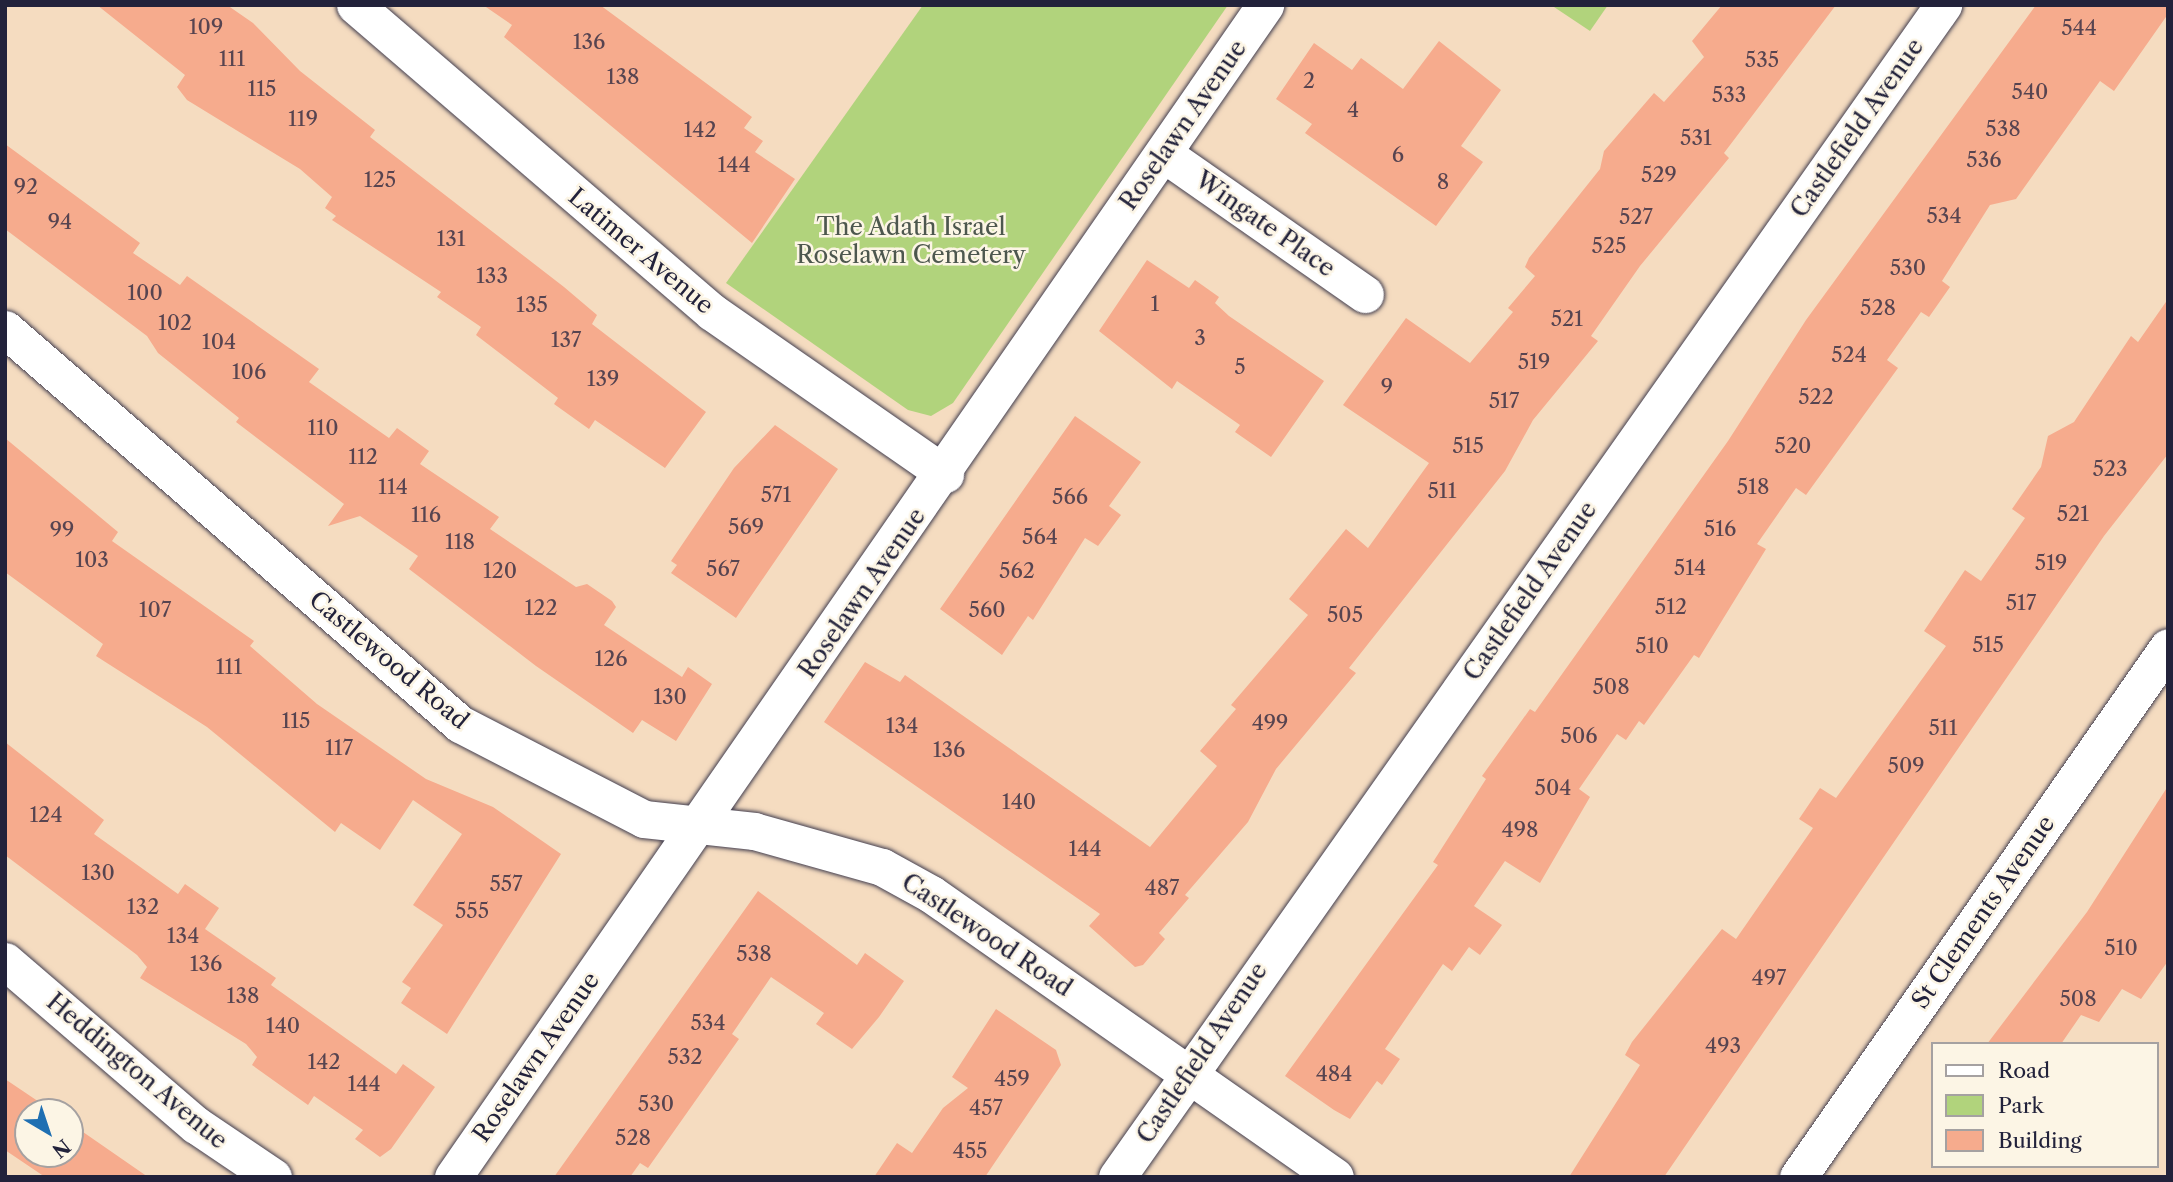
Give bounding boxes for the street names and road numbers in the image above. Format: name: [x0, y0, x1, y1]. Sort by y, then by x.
street label: Castlefield Avenue: [1784, 33, 1930, 223]
street label: Roselawn Avenue: [1113, 34, 1253, 216]
street label: Wingate Place: [1190, 165, 1340, 283]
street label: Latimer Avenue: [562, 182, 720, 320]
street label: Castlefield Avenue: [1457, 496, 1603, 686]
street label: Roselawn Avenue: [792, 502, 932, 684]
street label: Castlewood Road: [303, 585, 475, 735]
street label: St Clements Avenue: [1905, 810, 2061, 1014]
street label: Castlewood Road: [896, 867, 1078, 1003]
street label: Castlefield Avenue: [1131, 957, 1273, 1149]
street label: Roselawn Avenue: [466, 966, 606, 1148]
street label: Heddington Avenue: [41, 987, 233, 1155]

